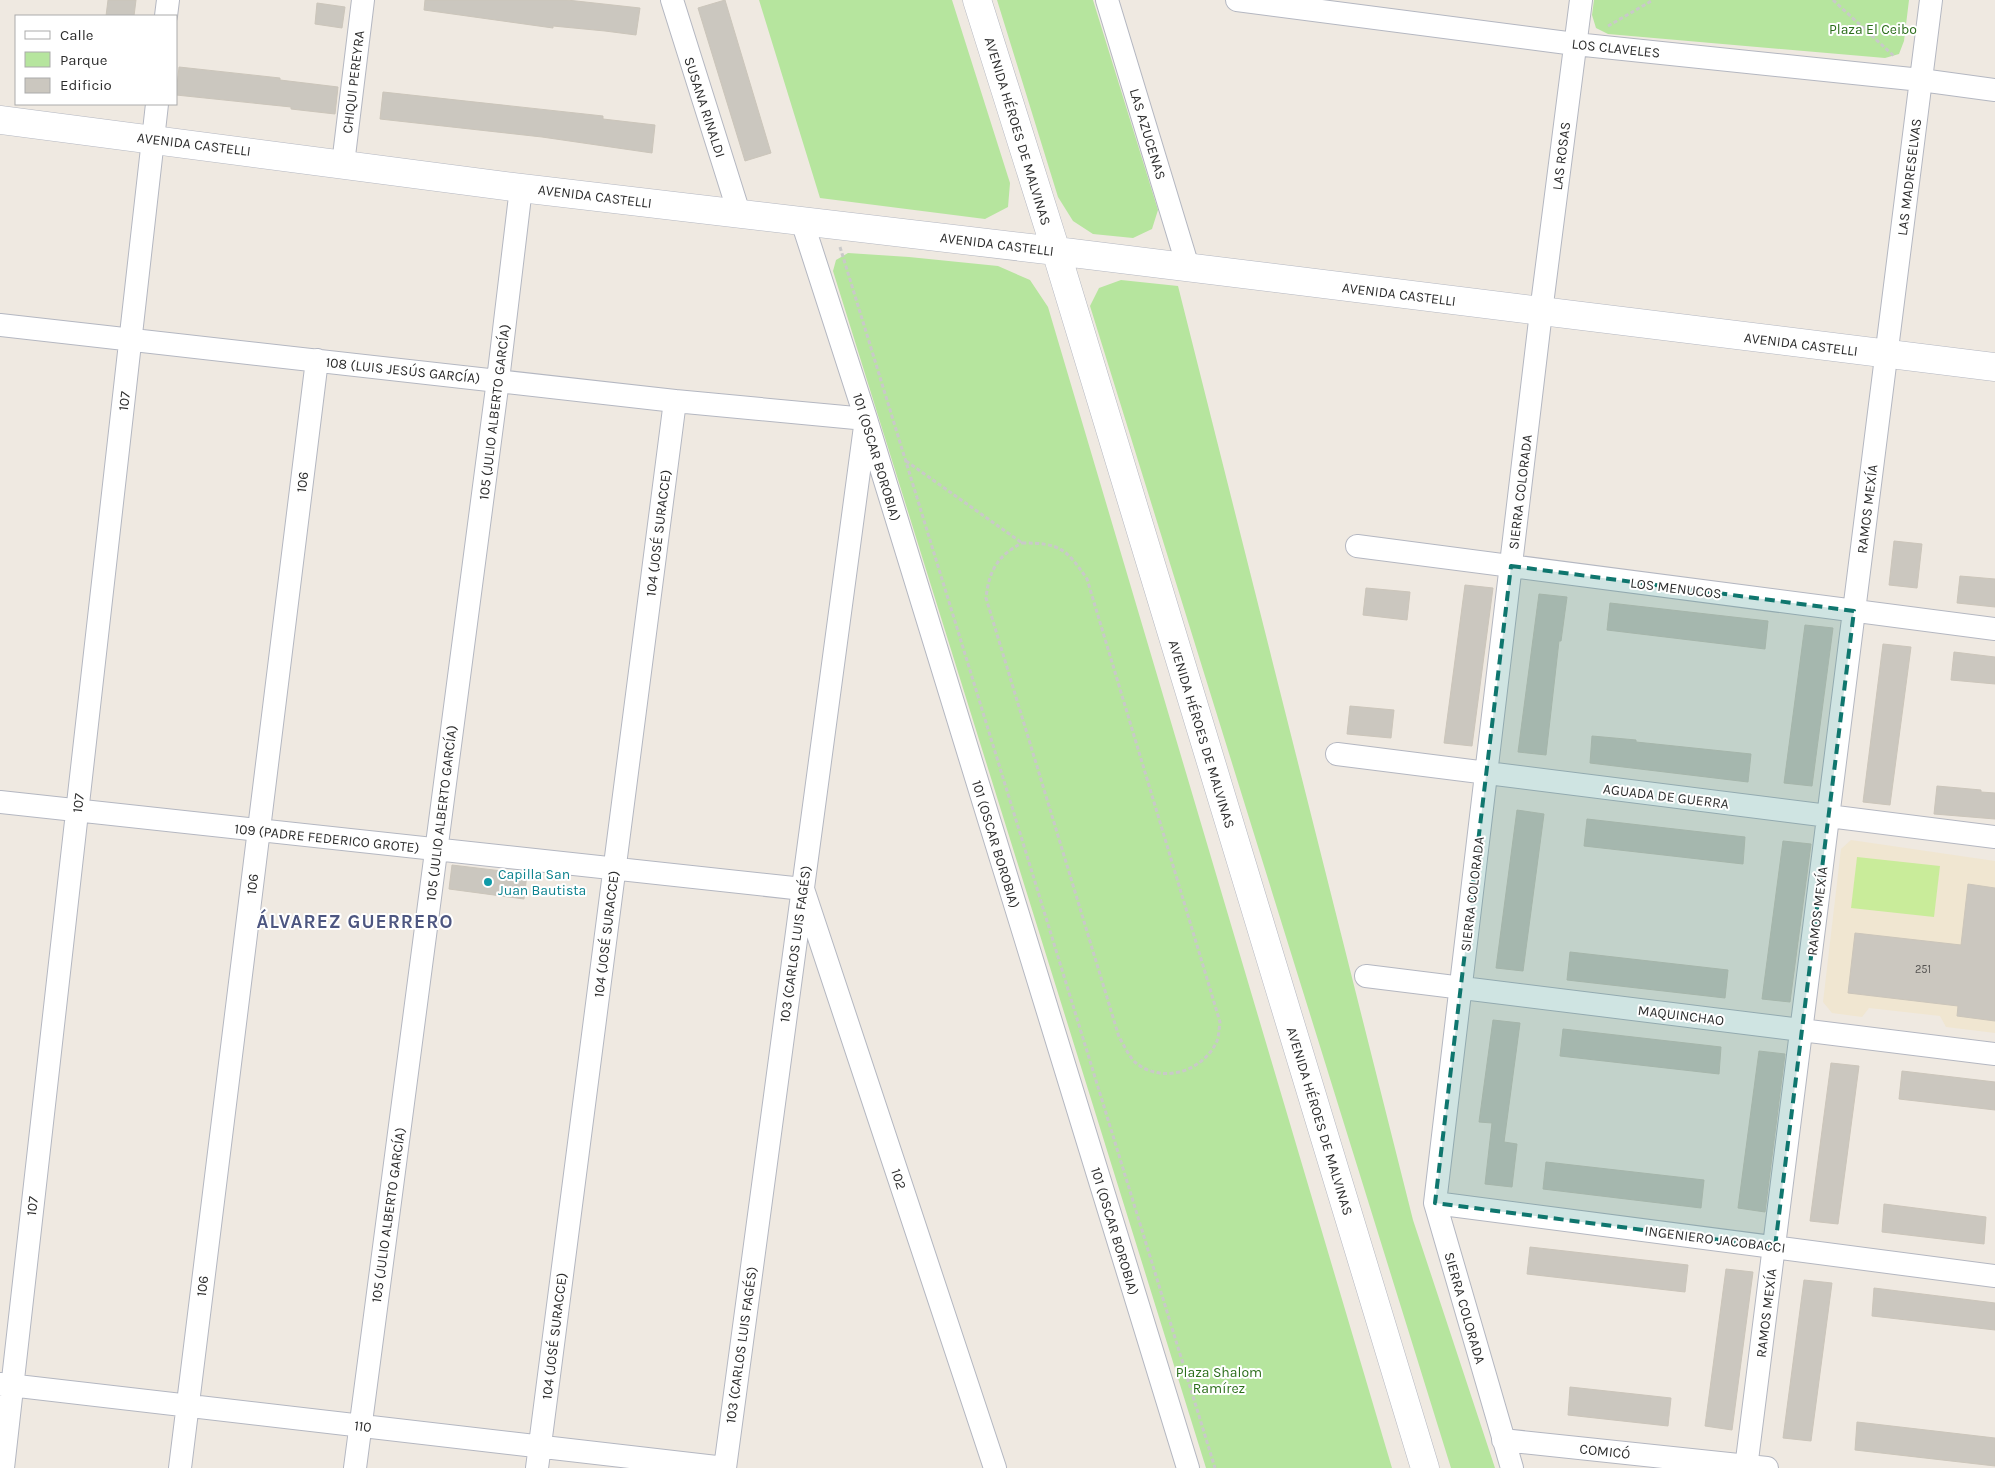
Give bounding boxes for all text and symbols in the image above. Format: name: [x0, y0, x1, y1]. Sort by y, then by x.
legend: [15, 15, 178, 105]
park label: Plaza El Ceibo: [1829, 21, 1917, 38]
text: Calle: [60, 26, 94, 44]
street label: CHIQUI PEREYRA: [339, 30, 368, 135]
street label: AVENIDA HÉROES DE MALVINAS: [981, 35, 1055, 227]
street label: LOS CLAVELES: [1571, 35, 1661, 62]
text: Parque: [60, 51, 108, 69]
street label: SUSANA RINALDI: [680, 55, 729, 160]
text: Edificio: [60, 76, 112, 94]
street label: LAS AZUCENAS: [1126, 87, 1169, 182]
street label: LAS MADRESELVAS: [1894, 117, 1925, 237]
street label: LAS ROSAS: [1549, 121, 1574, 191]
street label: AVENIDA CASTELLI: [136, 129, 252, 160]
street label: AVENIDA CASTELLI: [537, 181, 653, 212]
street label: AVENIDA CASTELLI: [939, 229, 1055, 260]
street label: AVENIDA CASTELLI: [1341, 279, 1457, 310]
street label: 105 (JULIO ALBERTO GARCÍA): [474, 323, 514, 501]
street label: AVENIDA CASTELLI: [1743, 329, 1859, 360]
street label: 108 (LUIS JESÚS GARCÍA): [325, 353, 481, 387]
street label: 107: [115, 390, 134, 412]
street label: 101 (OSCAR BOROBIA): [849, 391, 904, 523]
street label: SIERRA COLORADA: [1505, 434, 1536, 551]
street label: RAMOS MEXÍA: [1853, 463, 1881, 555]
street label: 104 (JOSÉ SURACCE): [641, 469, 675, 597]
street label: 106: [293, 471, 312, 493]
street label: LOS MENUCOS: [1629, 574, 1723, 603]
street label: AVENIDA HÉROES DE MALVINAS: [1165, 638, 1239, 830]
street label: 105 (JULIO ALBERTO GARCÍA): [421, 724, 461, 902]
street label: 101 (OSCAR BOROBIA): [968, 778, 1023, 910]
street label: AGUADA DE GUERRA: [1602, 780, 1730, 813]
street label: 107: [69, 792, 88, 814]
street label: 109 (PADRE FEDERICO GROTE): [234, 820, 420, 857]
street label: SIERRA COLORADA: [1457, 836, 1488, 953]
street label: 103 (CARLOS LUIS FAGÉS): [775, 864, 815, 1024]
street label: RAMOS MEXÍA: [1803, 865, 1831, 957]
place label: Capilla San Juan Bautista: [498, 866, 586, 899]
street label: 104 (JOSÉ SURACCE): [589, 870, 623, 998]
street label: 106: [243, 873, 262, 895]
marker: Capilla San Juan Bautista: [482, 876, 494, 888]
district label: ÁLVAREZ GUERRERO: [257, 908, 453, 933]
house number: 251: [1915, 963, 1931, 976]
street label: MAQUINCHAO: [1637, 1002, 1725, 1029]
street label: AVENIDA HÉROES DE MALVINAS: [1283, 1025, 1357, 1217]
street label: 105 (JULIO ALBERTO GARCÍA): [367, 1126, 409, 1304]
street label: 101 (OSCAR BOROBIA): [1087, 1165, 1142, 1297]
street label: 102: [887, 1167, 910, 1192]
street label: 107: [23, 1195, 42, 1217]
street label: INGENIERO JACOBACCI: [1644, 1222, 1786, 1257]
street label: SIERRA COLORADA: [1440, 1250, 1489, 1366]
street label: 103 (CARLOS LUIS FAGÉS): [721, 1265, 761, 1425]
street label: RAMOS MEXÍA: [1752, 1267, 1780, 1359]
street label: 104 (JOSÉ SURACCE): [537, 1272, 571, 1400]
street label: 106: [193, 1275, 212, 1297]
park label: Plaza Shalom Ramírez: [1176, 1364, 1262, 1397]
street label: 110: [353, 1417, 373, 1436]
street label: COMICÓ: [1579, 1440, 1631, 1463]

